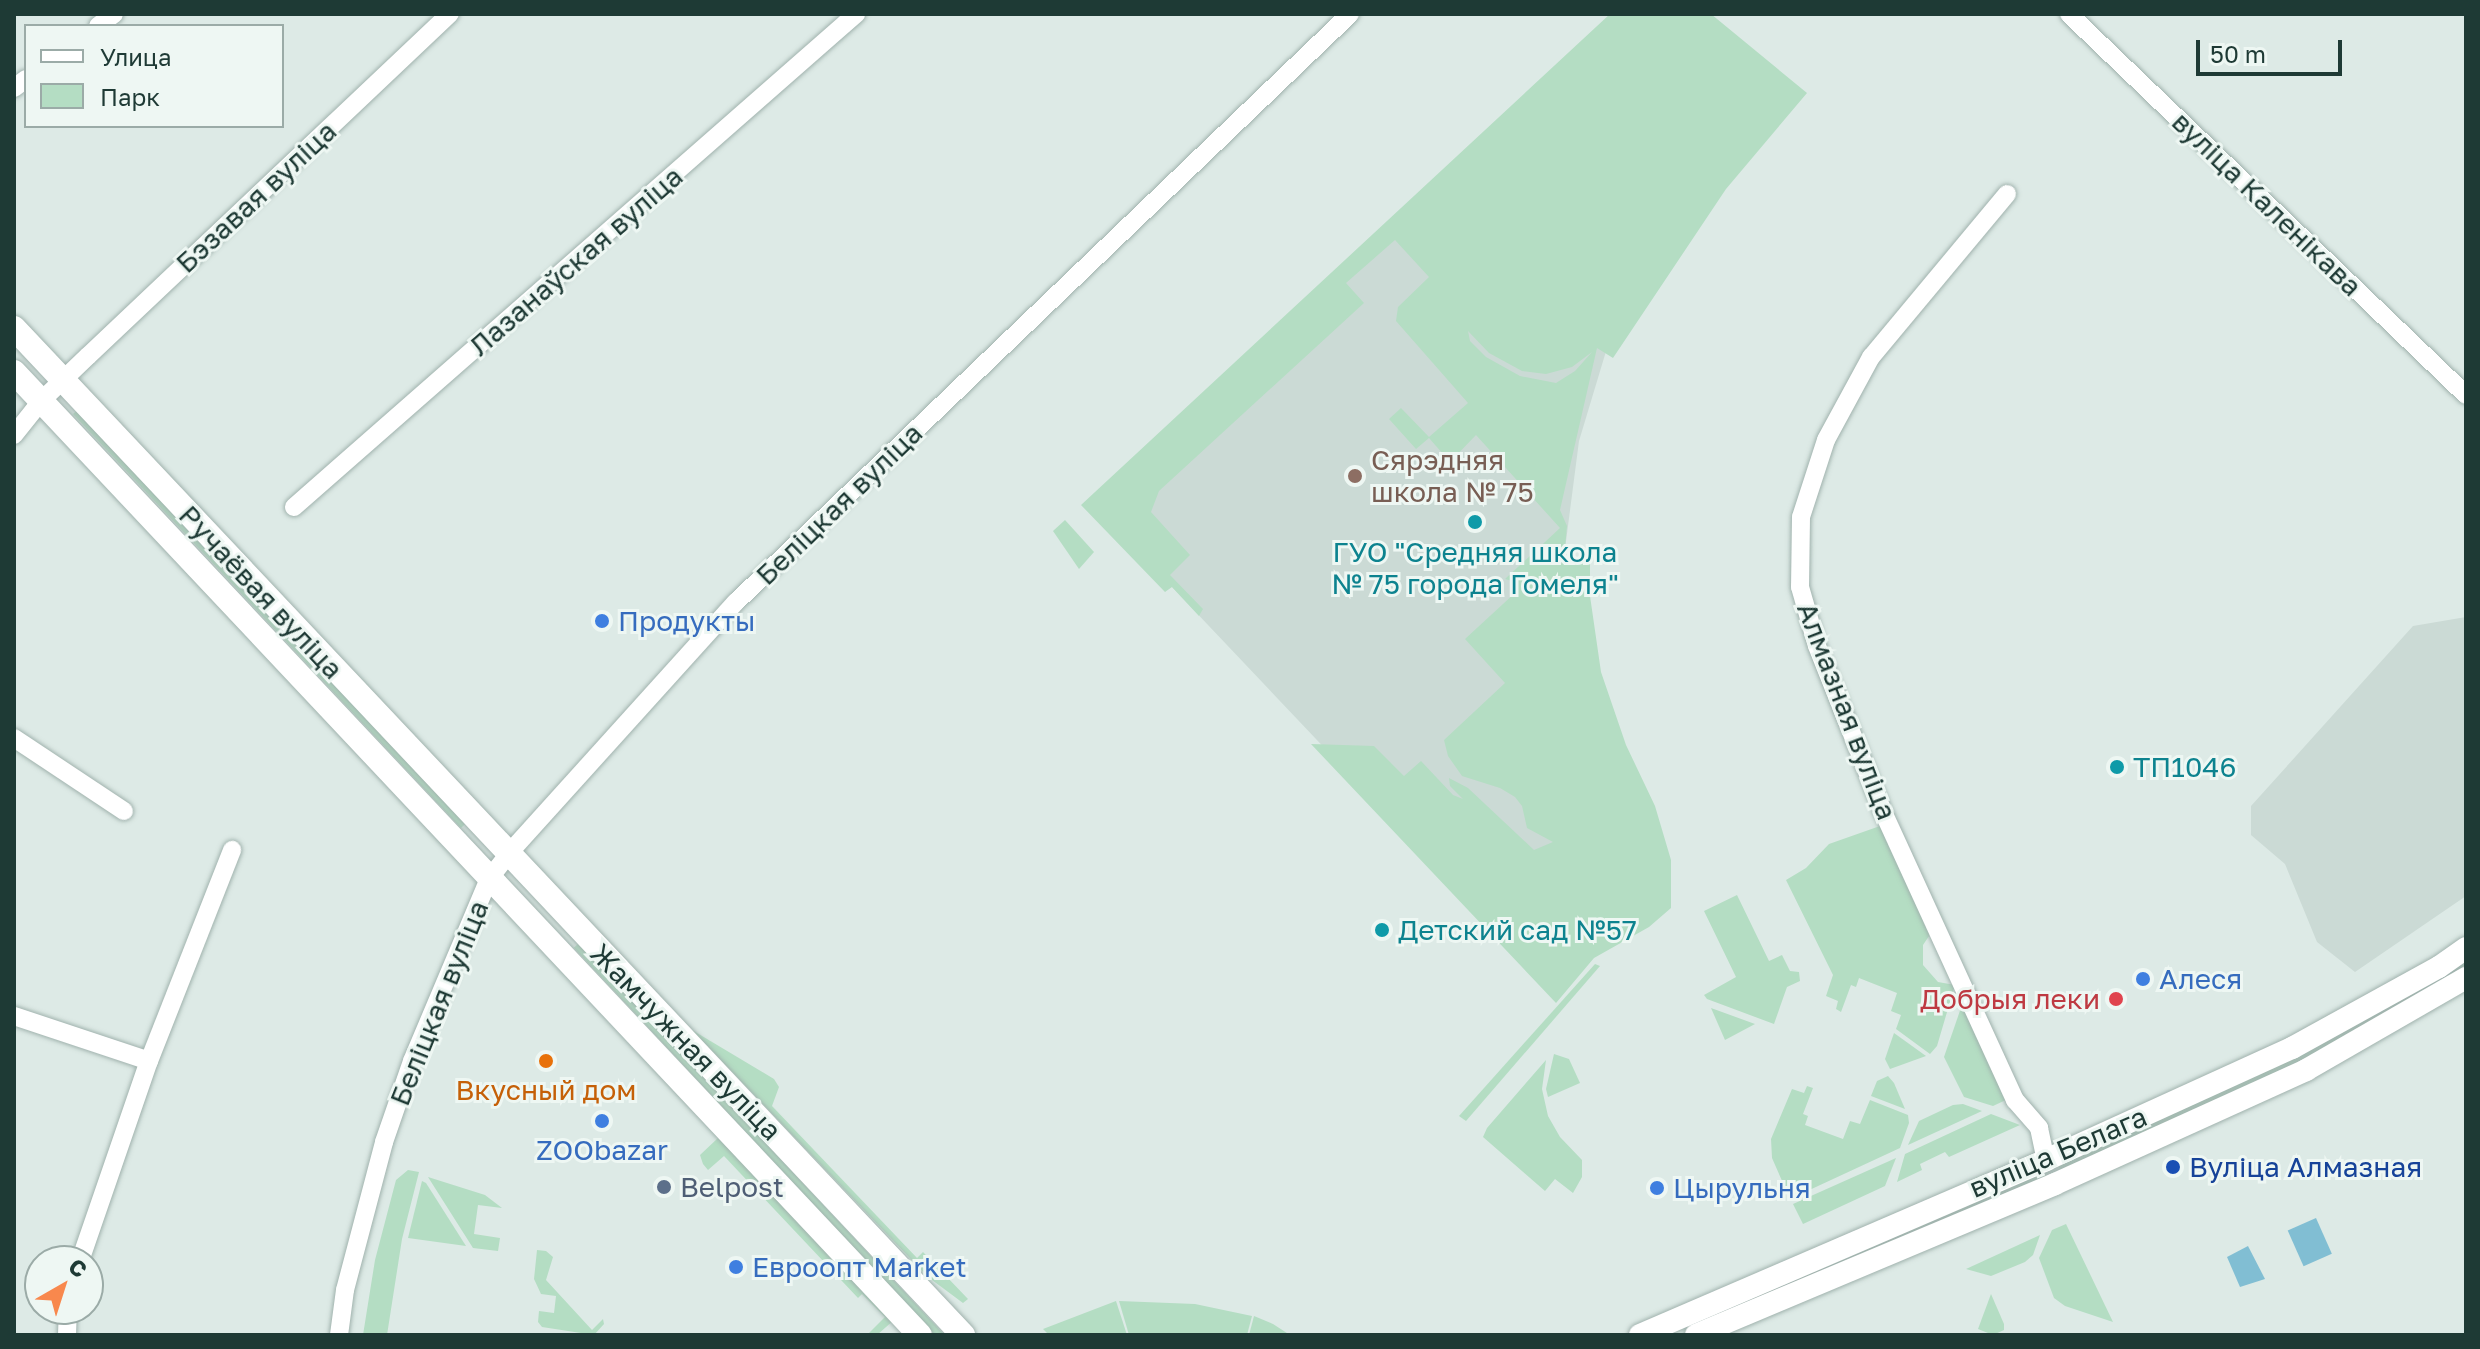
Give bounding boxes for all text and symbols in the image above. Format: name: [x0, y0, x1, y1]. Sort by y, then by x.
legend: [24, 24, 284, 128]
scale bar: [2200, 24, 2346, 74]
text: 50 m: [2210, 39, 2266, 68]
text: Улица: [100, 42, 172, 71]
text: Парк: [100, 82, 160, 111]
street label: вуліца Каленікава: [2165, 105, 2369, 303]
street label: Бэзавая вуліца: [169, 114, 343, 280]
street label: Лазанаўская вуліца: [463, 159, 689, 363]
street label: Беліцкая вуліца: [749, 416, 929, 592]
place label: Сярэдняя школа № 75: [1371, 443, 1534, 509]
marker: Сярэдняя школа № 75: [1346, 467, 1364, 485]
street label: Ручаёвая вуліца: [172, 498, 350, 686]
marker: ГУО "Средняя школа № 75 города Гомеля": [1466, 513, 1484, 531]
place label: ГУО "Средняя школа № 75 города Гомеля": [1331, 535, 1619, 601]
street label: Алмазная вуліца: [1790, 598, 1904, 824]
place label: Продукты: [618, 604, 755, 638]
marker: Продукты: [593, 612, 611, 630]
place label: ТП1046: [2133, 750, 2236, 784]
marker: ТП1046: [2108, 758, 2126, 776]
street label: Беліцкая вуліца: [383, 896, 495, 1110]
place label: Детский сад №57: [1398, 913, 1637, 947]
marker: Детский сад №57: [1373, 921, 1391, 939]
street label: Жамчужная вуліца: [584, 937, 788, 1147]
place label: Алеся: [2159, 962, 2242, 996]
marker: Алеся: [2134, 970, 2152, 988]
place label: Добрыя леки: [1920, 982, 2100, 1016]
marker: Добрыя леки: [2107, 990, 2125, 1008]
marker: Вкусный дом: [537, 1052, 555, 1070]
place label: Вкусный дом: [455, 1073, 637, 1107]
street label: вуліца Белага: [1964, 1099, 2152, 1205]
marker: ZOObazar: [593, 1112, 611, 1130]
place label: ZOObazar: [536, 1133, 668, 1167]
place label: Вуліца Алмазная: [2189, 1150, 2422, 1184]
marker: Вуліца Алмазная: [2164, 1158, 2182, 1176]
place label: Belpost: [680, 1170, 784, 1204]
place label: Цырульня: [1673, 1171, 1811, 1205]
marker: Belpost: [655, 1178, 673, 1196]
marker: Цырульня: [1648, 1179, 1666, 1197]
north arrow: [24, 1245, 104, 1325]
place label: Евроопт Market: [752, 1250, 967, 1284]
text: С: [64, 1252, 93, 1283]
marker: Евроопт Market: [727, 1258, 745, 1276]

